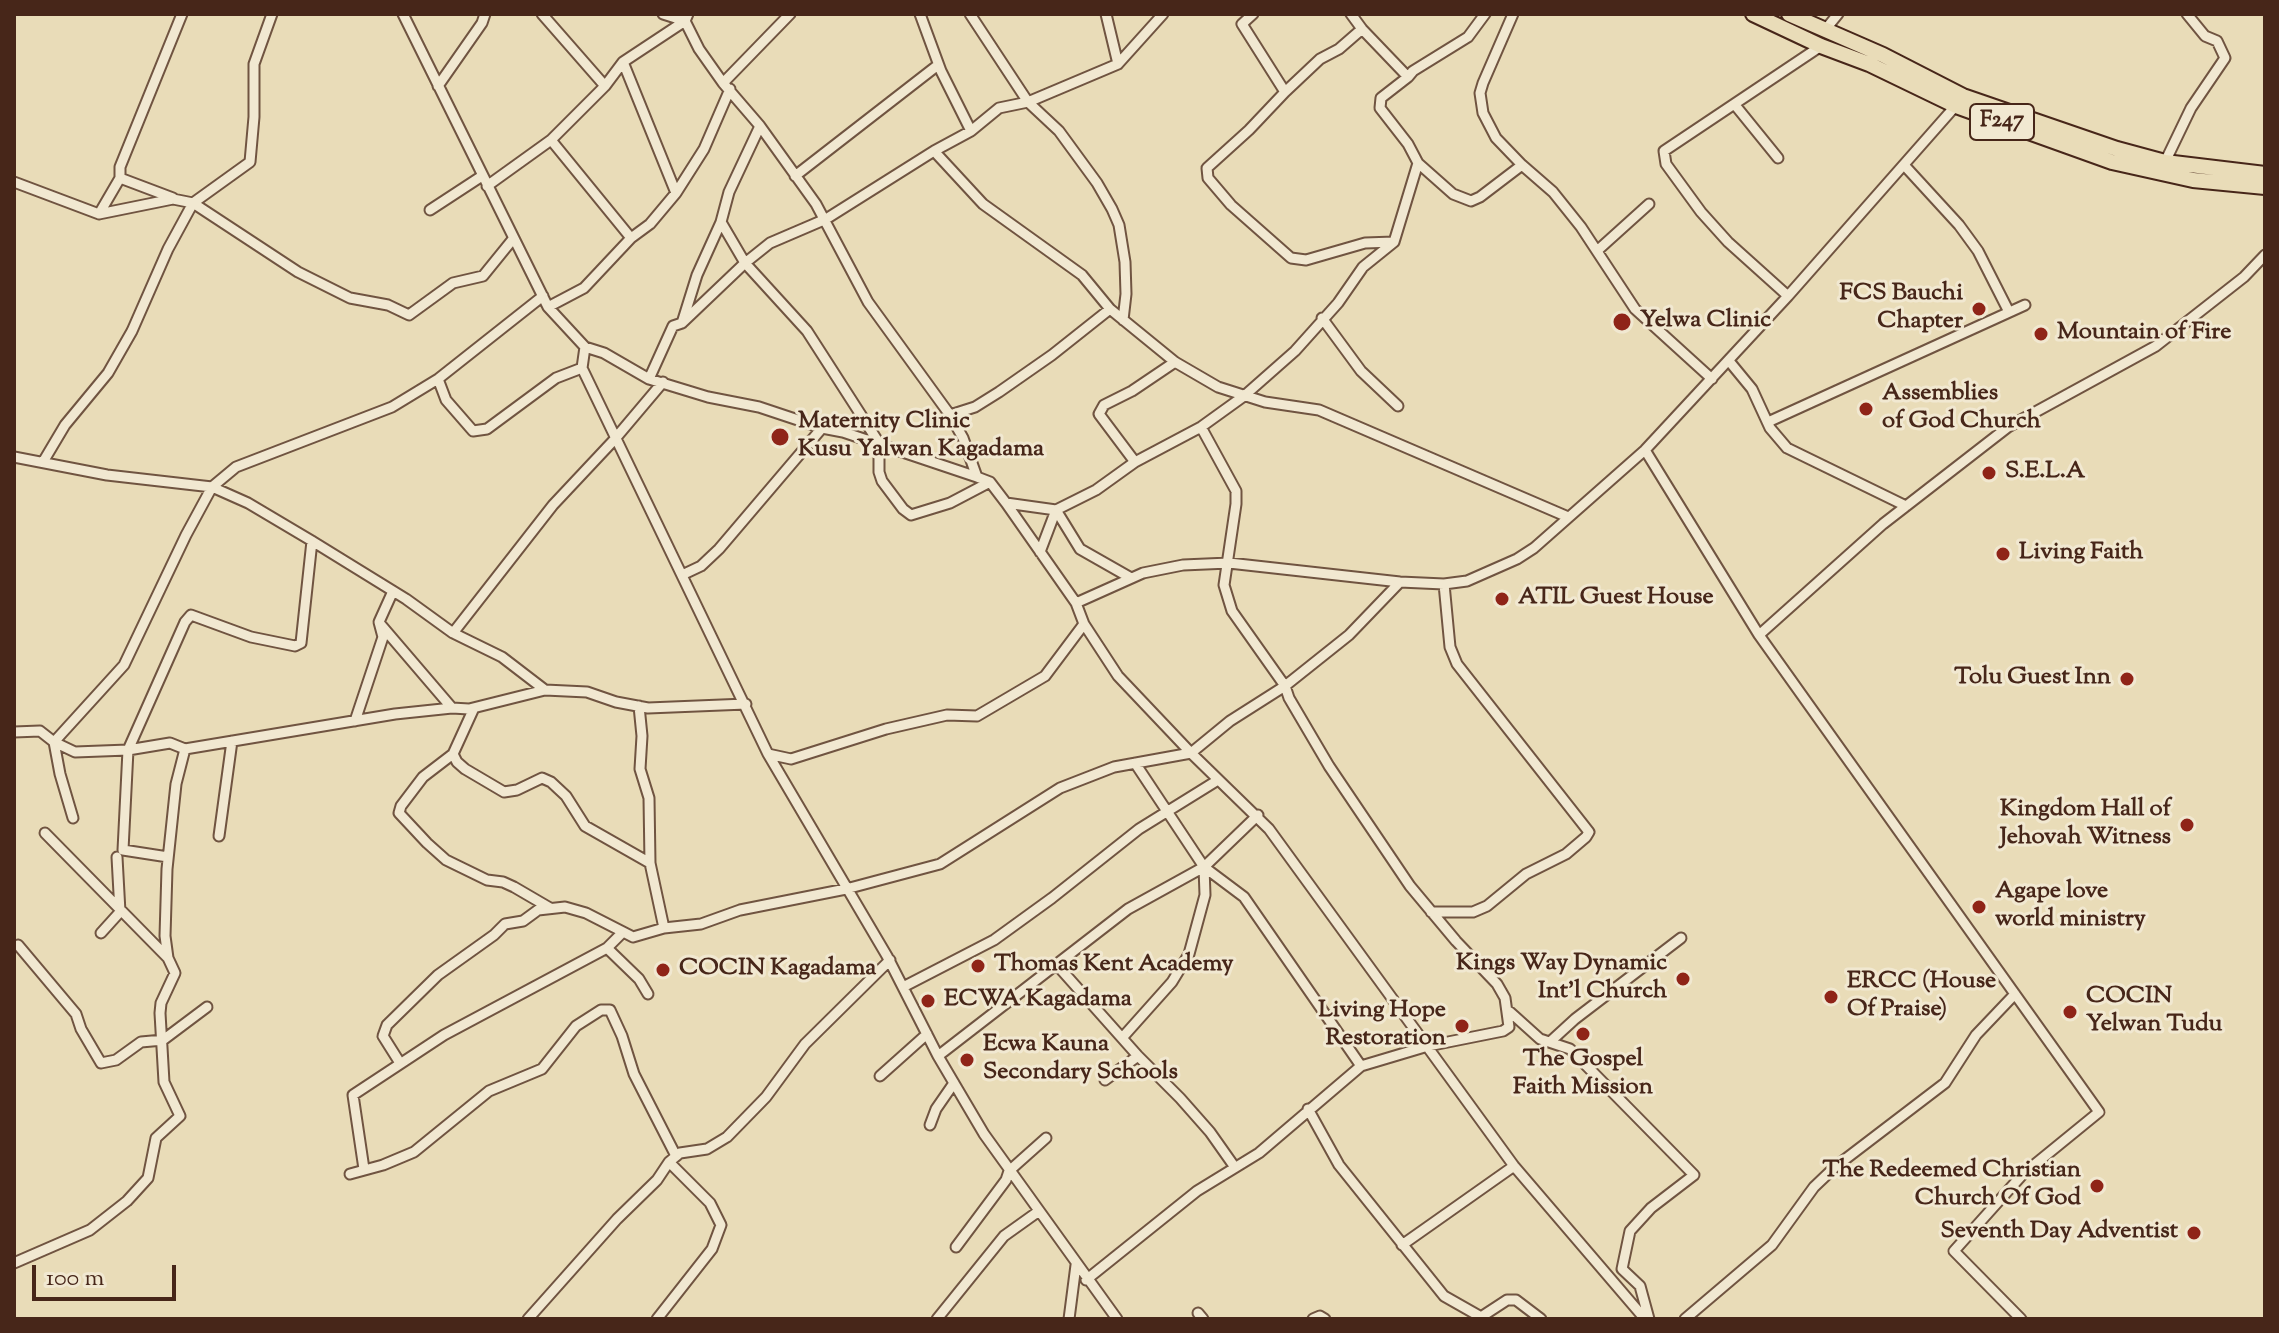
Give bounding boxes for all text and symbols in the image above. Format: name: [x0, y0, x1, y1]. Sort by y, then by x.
road number: F247: [1970, 104, 2034, 140]
place label: FCS Bauchi Chapter: [1840, 281, 1963, 337]
marker: FCS Bauchi Chapter: [1970, 300, 1988, 318]
place label: Yelwa Clinic: [1640, 308, 1771, 336]
marker: Yelwa Clinic: [1611, 311, 1633, 333]
place label: Mountain of Fire: [2057, 320, 2231, 348]
marker: Mountain of Fire: [2032, 325, 2050, 343]
place label: Assemblies of God Church: [1882, 381, 2041, 437]
marker: Assemblies of God Church: [1857, 400, 1875, 418]
place label: Maternity Clinic Kusu Yalwan Kagadama: [798, 409, 1044, 465]
marker: Maternity Clinic Kusu Yalwan Kagadama: [769, 426, 791, 448]
place label: S.E.L.A: [2005, 459, 2085, 487]
marker: S.E.L.A: [1980, 464, 1998, 482]
place label: Living Faith: [2019, 540, 2143, 568]
marker: Living Faith: [1994, 545, 2012, 563]
place label: ATIL Guest House: [1518, 585, 1714, 613]
marker: ATIL Guest House: [1493, 590, 1511, 608]
place label: Tolu Guest Inn: [1954, 665, 2111, 693]
marker: Tolu Guest Inn: [2118, 670, 2136, 688]
place label: Kingdom Hall of Jehovah Witness: [2000, 797, 2171, 853]
marker: Kingdom Hall of Jehovah Witness: [2178, 816, 2196, 834]
place label: Agape love world ministry: [1995, 879, 2146, 935]
marker: Agape love world ministry: [1970, 898, 1988, 916]
place label: Kings Way Dynamic Int'l Church: [1456, 951, 1667, 1007]
place label: Thomas Kent Academy: [994, 952, 1234, 980]
place label: COCIN Kagadama: [679, 956, 876, 984]
marker: Thomas Kent Academy: [969, 957, 987, 975]
marker: COCIN Kagadama: [654, 961, 672, 979]
place label: ERCC (House Of Praise): [1847, 969, 1996, 1025]
marker: Kings Way Dynamic Int'l Church: [1674, 970, 1692, 988]
place label: COCIN Yelwan Tudu: [2086, 984, 2222, 1040]
place label: ECWA Kagadama: [944, 987, 1132, 1015]
marker: ERCC (House Of Praise): [1822, 988, 1840, 1006]
marker: ECWA Kagadama: [919, 992, 937, 1010]
place label: Living Hope Restoration: [1318, 998, 1446, 1054]
marker: COCIN Yelwan Tudu: [2061, 1003, 2079, 1021]
marker: Living Hope Restoration: [1453, 1017, 1471, 1035]
marker: The Gospel Faith Mission: [1574, 1025, 1592, 1043]
place label: Ecwa Kauna Secondary Schools: [983, 1032, 1178, 1088]
place label: The Gospel Faith Mission: [1513, 1047, 1653, 1103]
marker: Ecwa Kauna Secondary Schools: [958, 1051, 976, 1069]
place label: The Redeemed Christian Church Of God: [1822, 1158, 2081, 1214]
marker: The Redeemed Christian Church Of God: [2088, 1177, 2106, 1195]
place label: Seventh Day Adventist: [1940, 1219, 2178, 1247]
marker: Seventh Day Adventist: [2185, 1224, 2203, 1242]
scale bar: [36, 1249, 180, 1299]
text: 100 m: [46, 1262, 104, 1296]

